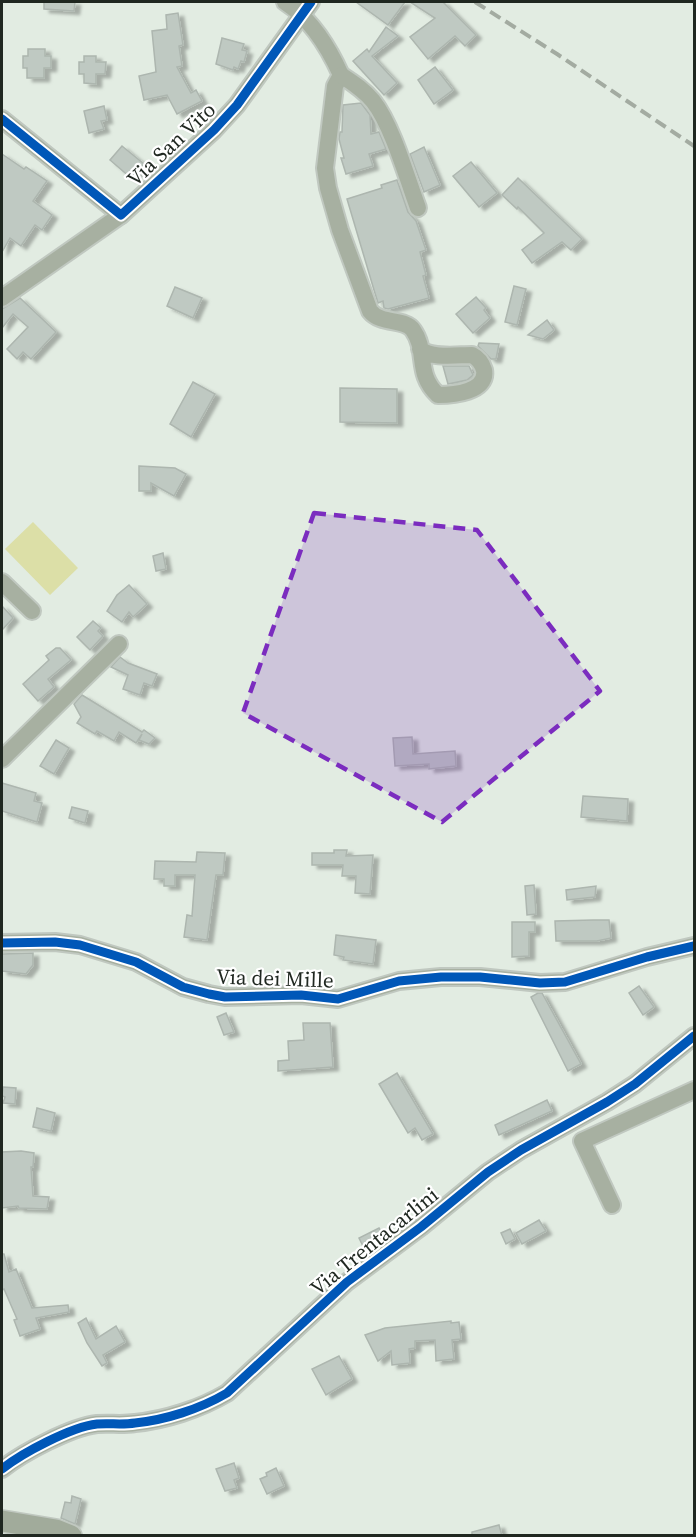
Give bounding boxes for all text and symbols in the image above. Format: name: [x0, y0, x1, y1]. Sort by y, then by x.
street label: Via San Vito: [120, 95, 222, 193]
street label: Via dei Mille: [216, 961, 334, 995]
street label: Via Trentacarlini: [304, 1180, 444, 1302]

